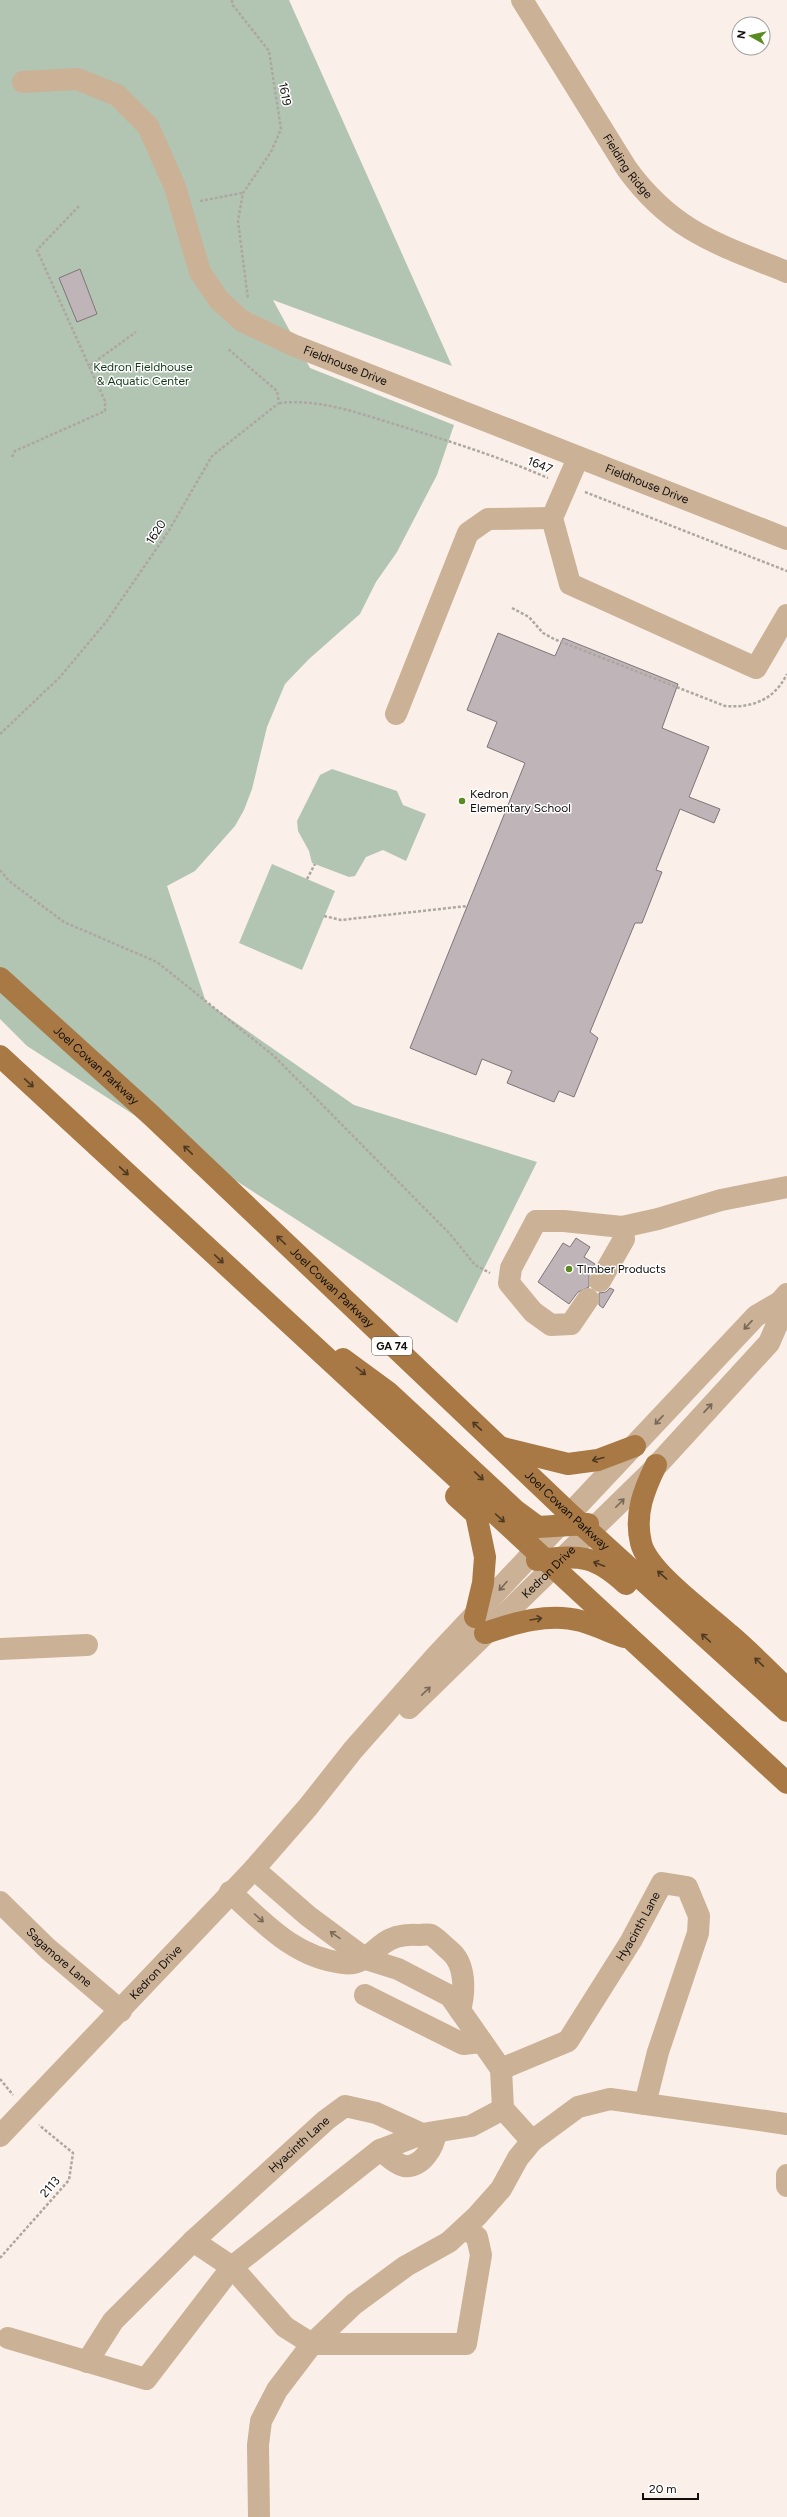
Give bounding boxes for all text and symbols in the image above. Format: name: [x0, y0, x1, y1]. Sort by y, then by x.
north arrow: [731, 16, 771, 56]
text: N: [735, 30, 749, 40]
street label: 1619: [276, 81, 294, 107]
street label: Fielding Ridge: [600, 131, 656, 202]
street label: Fieldhouse Drive: [302, 343, 390, 389]
park label: Kedron Fieldhouse & Aquatic Center: [93, 360, 193, 388]
street label: 1647: [525, 454, 555, 476]
street label: Fieldhouse Drive: [603, 461, 691, 507]
street label: 1620: [143, 517, 169, 547]
place label: Kedron Elementary School: [470, 787, 571, 815]
marker: Kedron Elementary School: [457, 796, 467, 806]
street label: Joel Cowan Parkway: [51, 1023, 142, 1108]
one-way arrow: [23, 1078, 34, 1087]
one-way arrow: [182, 1146, 193, 1155]
one-way arrow: [119, 1166, 129, 1176]
one-way arrow: [276, 1235, 286, 1245]
street label: Joel Cowan Parkway: [287, 1244, 377, 1331]
one-way arrow: [214, 1255, 224, 1264]
place label: TImber Products: [577, 1262, 666, 1276]
marker: TImber Products: [564, 1264, 574, 1274]
one-way arrow: [744, 1320, 753, 1330]
road number: GA 74: [372, 1337, 412, 1355]
one-way arrow: [356, 1367, 367, 1376]
one-way arrow: [704, 1403, 713, 1413]
one-way arrow: [655, 1414, 664, 1425]
one-way arrow: [472, 1422, 482, 1431]
one-way arrow: [592, 1456, 605, 1463]
street label: Joel Cowan Parkway: [522, 1468, 613, 1554]
one-way arrow: [474, 1472, 484, 1481]
one-way arrow: [615, 1498, 624, 1508]
one-way arrow: [495, 1513, 505, 1522]
street label: Kedron Drive: [519, 1542, 579, 1601]
one-way arrow: [594, 1559, 606, 1567]
one-way arrow: [657, 1570, 667, 1580]
one-way arrow: [499, 1580, 508, 1591]
one-way arrow: [529, 1615, 542, 1623]
one-way arrow: [701, 1633, 711, 1643]
one-way arrow: [754, 1657, 764, 1666]
one-way arrow: [421, 1686, 431, 1696]
street label: Hyacinth Lane: [613, 1889, 663, 1964]
one-way arrow: [254, 1914, 264, 1923]
street label: Sagamore Lane: [23, 1925, 95, 1990]
one-way arrow: [330, 1931, 341, 1939]
street label: Kedron Drive: [127, 1942, 185, 2002]
street label: Hyacinth Lane: [266, 2113, 333, 2176]
street label: 2113: [37, 2174, 63, 2200]
scale bar: [643, 2475, 698, 2501]
text: 20 m: [649, 2482, 677, 2496]

